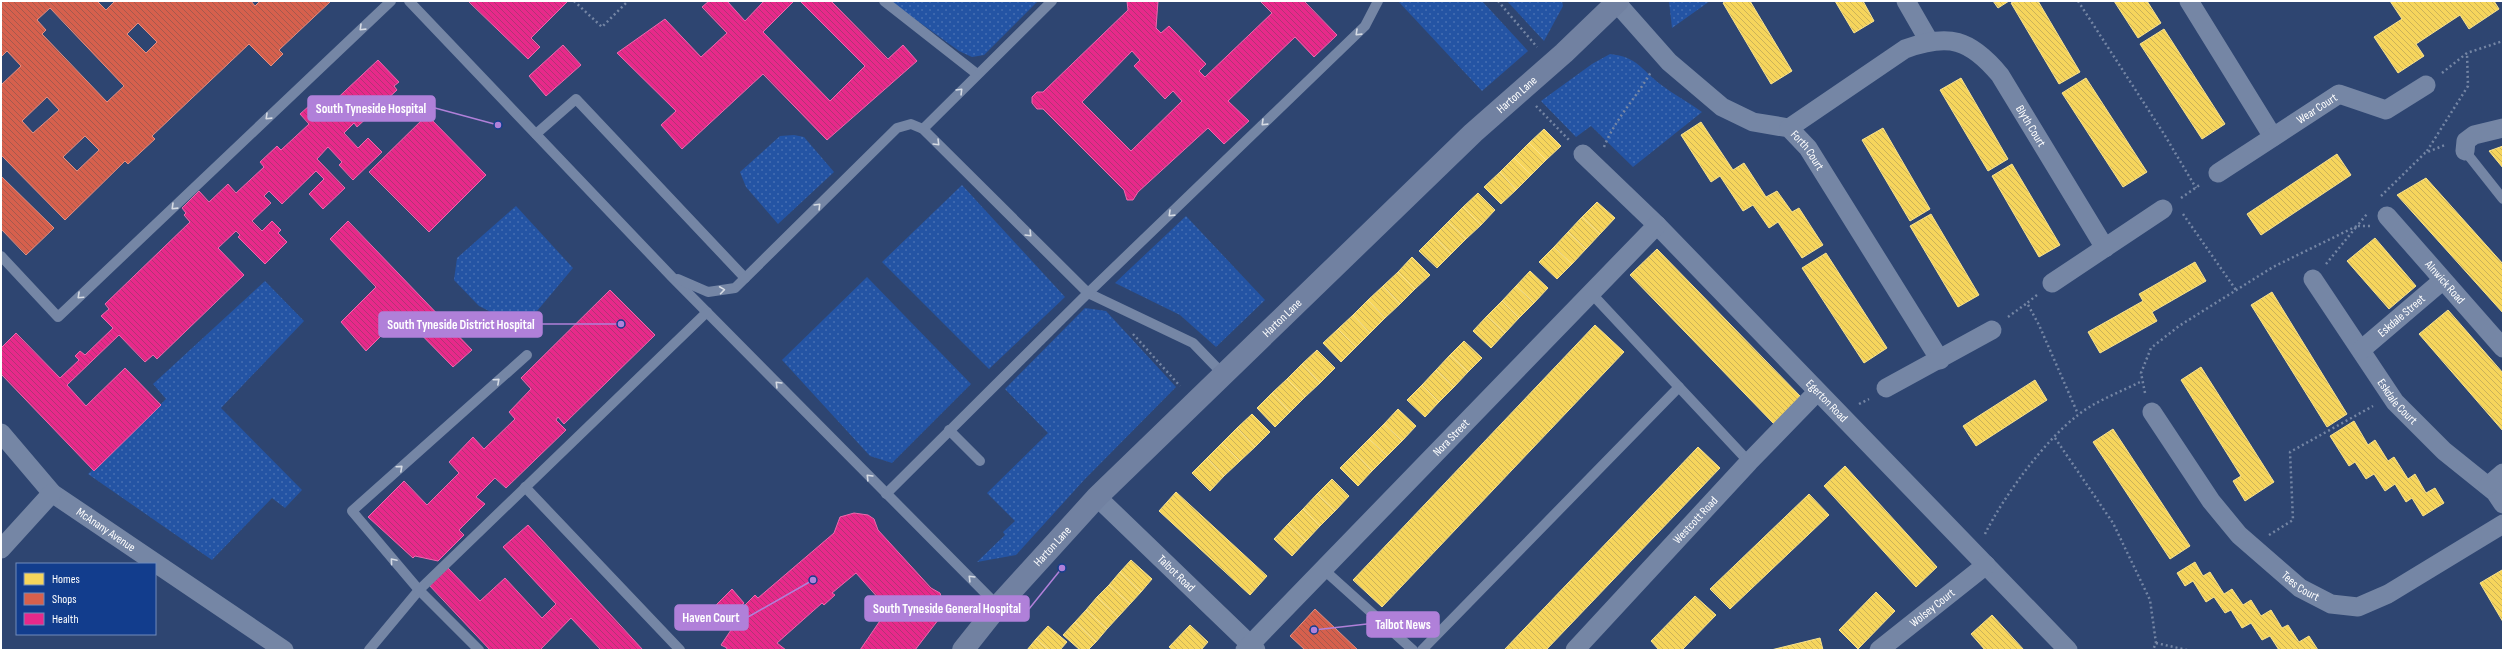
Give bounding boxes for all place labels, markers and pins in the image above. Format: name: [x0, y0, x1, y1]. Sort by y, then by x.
callout: South Tyneside Hospital: [308, 96, 435, 121]
callout: South Tyneside District Hospital: [379, 312, 542, 337]
callout: South Tyneside General Hospital: [865, 596, 1029, 621]
callout: Haven Court: [675, 605, 748, 630]
callout: Talbot News: [1367, 612, 1439, 637]

